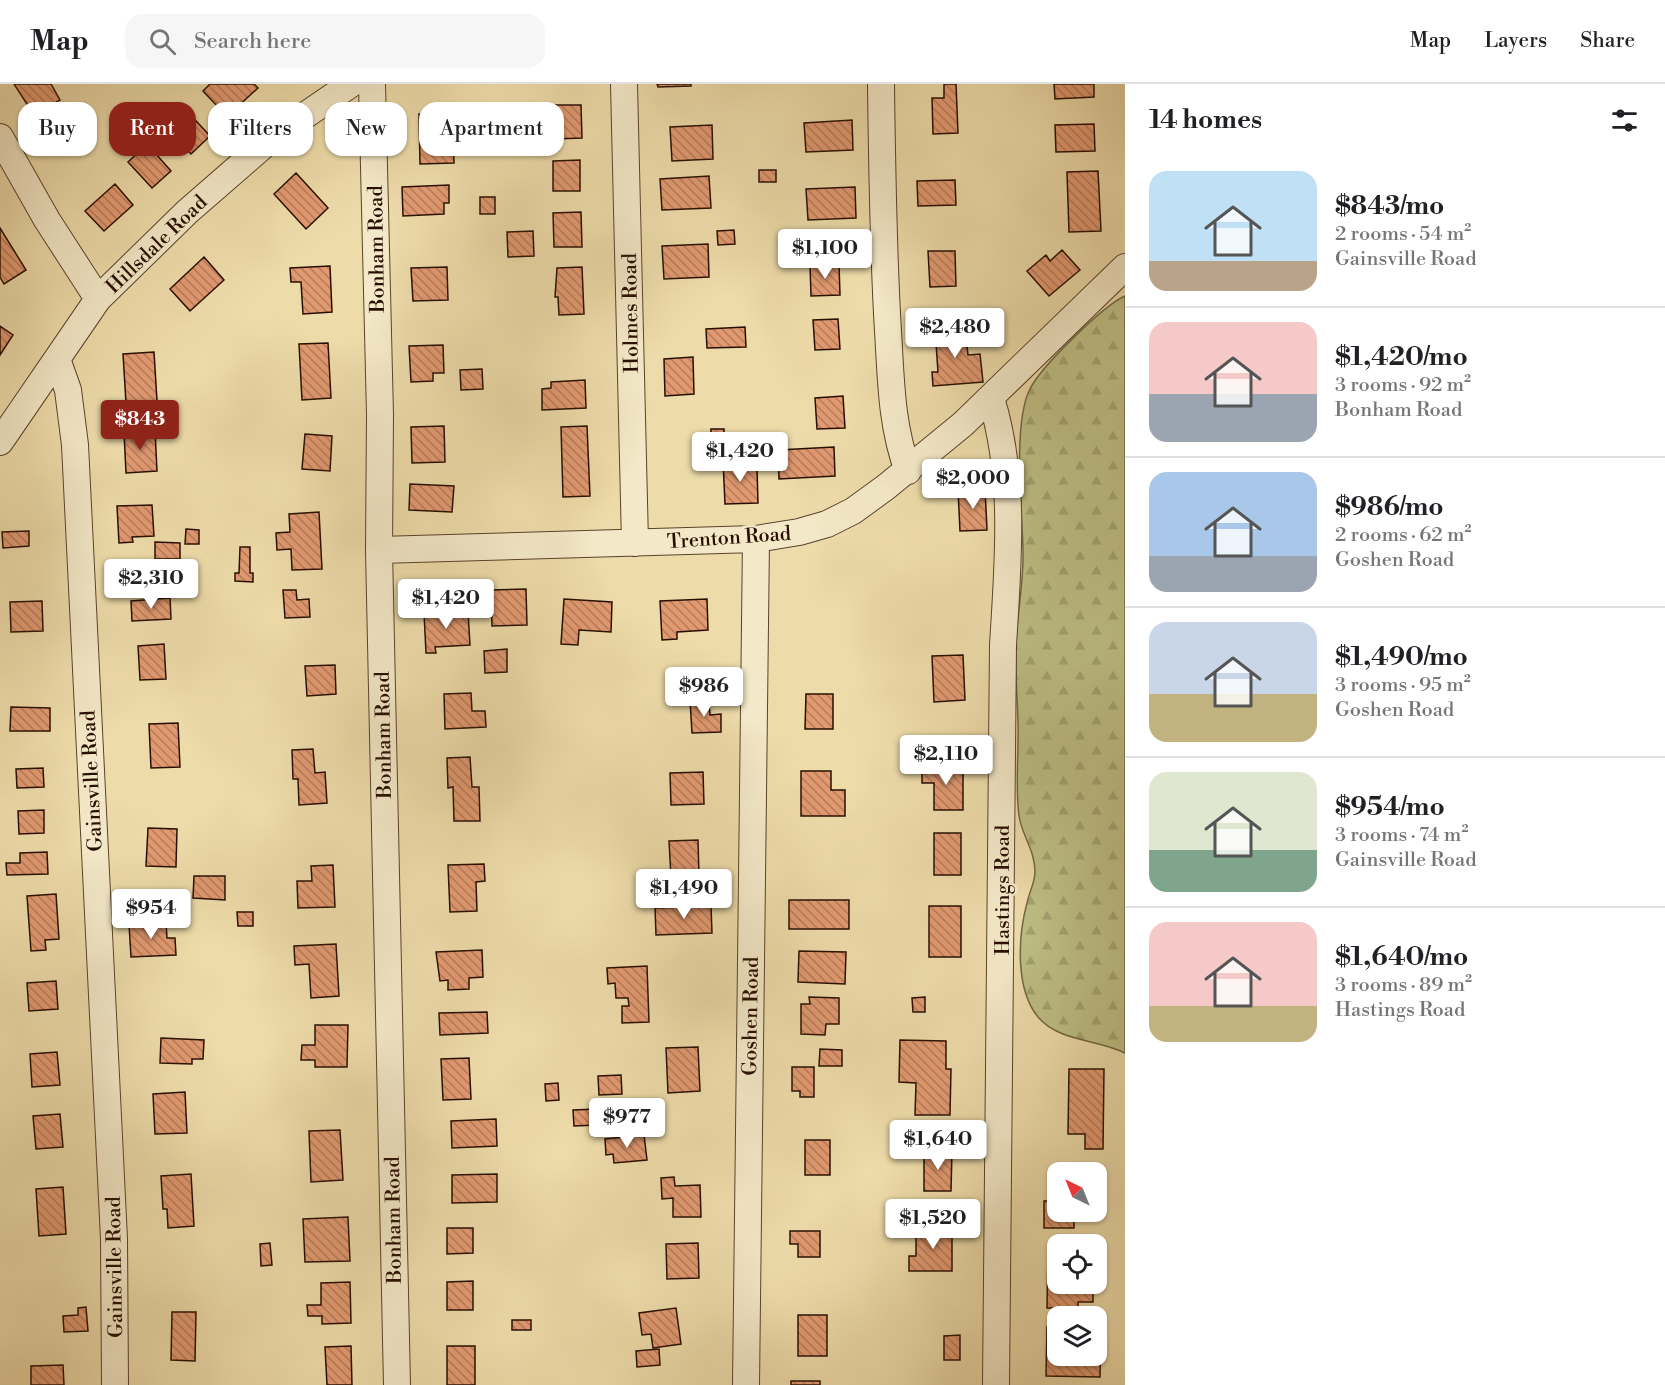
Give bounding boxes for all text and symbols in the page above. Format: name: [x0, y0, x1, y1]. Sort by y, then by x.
search box: [125, 14, 545, 68]
text: Map: [30, 24, 89, 59]
icon: search: [146, 25, 179, 58]
text: Search here: [194, 28, 311, 55]
text: Map: [1410, 28, 1451, 54]
text: Layers: [1484, 28, 1547, 54]
text: Share: [1580, 28, 1635, 54]
chip: Buy: [18, 102, 97, 156]
chip: Rent: [109, 102, 196, 156]
chip: Filters: [208, 102, 313, 156]
chip: New: [325, 102, 407, 156]
chip: Apartment: [419, 102, 564, 156]
text: 14 homes: [1149, 104, 1262, 136]
icon: filters: [1608, 104, 1641, 137]
street label: Bonham Road: [364, 184, 391, 314]
street label: Hillsdale Road: [101, 190, 213, 300]
text: $843/mo: [1335, 190, 1444, 222]
icon: home: [1197, 195, 1269, 267]
text: 2 rooms · 54 m²: [1335, 222, 1471, 247]
pin: $1,100: [776, 229, 874, 280]
text: $1,100: [792, 236, 858, 261]
text: Gainsville Road: [1335, 247, 1477, 272]
street label: Holmes Road: [618, 252, 645, 373]
pin: $2,480: [906, 308, 1004, 359]
text: $2,480: [919, 315, 991, 340]
text: $1,420/mo: [1335, 341, 1468, 373]
icon: home: [1197, 346, 1269, 418]
text: 3 rooms · 92 m²: [1335, 373, 1471, 398]
text: Bonham Road: [1335, 398, 1462, 423]
pin: $843: [104, 400, 176, 451]
text: $843: [115, 407, 165, 432]
pin: $1,420: [691, 432, 789, 483]
text: $1,420: [706, 439, 774, 464]
pin: $2,000: [924, 459, 1022, 510]
text: $2,000: [936, 466, 1010, 491]
text: $986/mo: [1335, 491, 1444, 523]
icon: home: [1197, 496, 1269, 568]
street label: Trenton Road: [666, 522, 793, 555]
text: 2 rooms · 62 m²: [1335, 523, 1471, 548]
text: Goshen Road: [1335, 548, 1454, 573]
pin: $2,310: [102, 559, 200, 610]
text: $2,310: [118, 566, 184, 591]
pin: $1,420: [397, 579, 495, 630]
text: $1,420: [412, 586, 480, 611]
text: $1,490/mo: [1335, 641, 1468, 673]
icon: home: [1197, 646, 1269, 718]
pin: $986: [668, 667, 740, 718]
street label: Bonham Road: [371, 670, 398, 800]
text: 3 rooms · 95 m²: [1335, 673, 1471, 698]
text: $986: [679, 674, 729, 699]
text: Goshen Road: [1335, 698, 1454, 723]
street label: Gainsville Road: [76, 709, 109, 852]
pin: $2,110: [897, 735, 995, 786]
text: $2,110: [914, 742, 978, 767]
text: $954/mo: [1335, 791, 1445, 823]
icon: home: [1197, 796, 1269, 868]
text: 3 rooms · 74 m²: [1335, 823, 1468, 848]
street label: Hastings Road: [991, 824, 1016, 955]
text: Gainsville Road: [1335, 848, 1477, 873]
pin: $1,490: [635, 869, 733, 920]
text: $1,490: [650, 876, 718, 901]
pin: $954: [115, 889, 187, 940]
text: $954: [126, 896, 176, 921]
text: $1,640/mo: [1335, 941, 1468, 973]
icon: home: [1197, 946, 1269, 1018]
street label: Goshen Road: [738, 956, 765, 1076]
text: 3 rooms · 89 m²: [1335, 973, 1472, 998]
text: Hastings Road: [1335, 998, 1465, 1023]
pin: $977: [591, 1098, 663, 1149]
text: $977: [603, 1105, 651, 1130]
pin: $1,640: [889, 1120, 987, 1171]
text: $1,640: [904, 1127, 972, 1152]
street label: Bonham Road: [381, 1155, 408, 1285]
north arrow: [1047, 1162, 1107, 1222]
map controls: [1047, 1162, 1107, 1366]
street label: Gainsville Road: [102, 1195, 129, 1338]
pin: $1,520: [884, 1199, 982, 1250]
text: $1,520: [899, 1206, 967, 1231]
button: locate: [1047, 1234, 1107, 1294]
button: layers: [1047, 1306, 1107, 1366]

